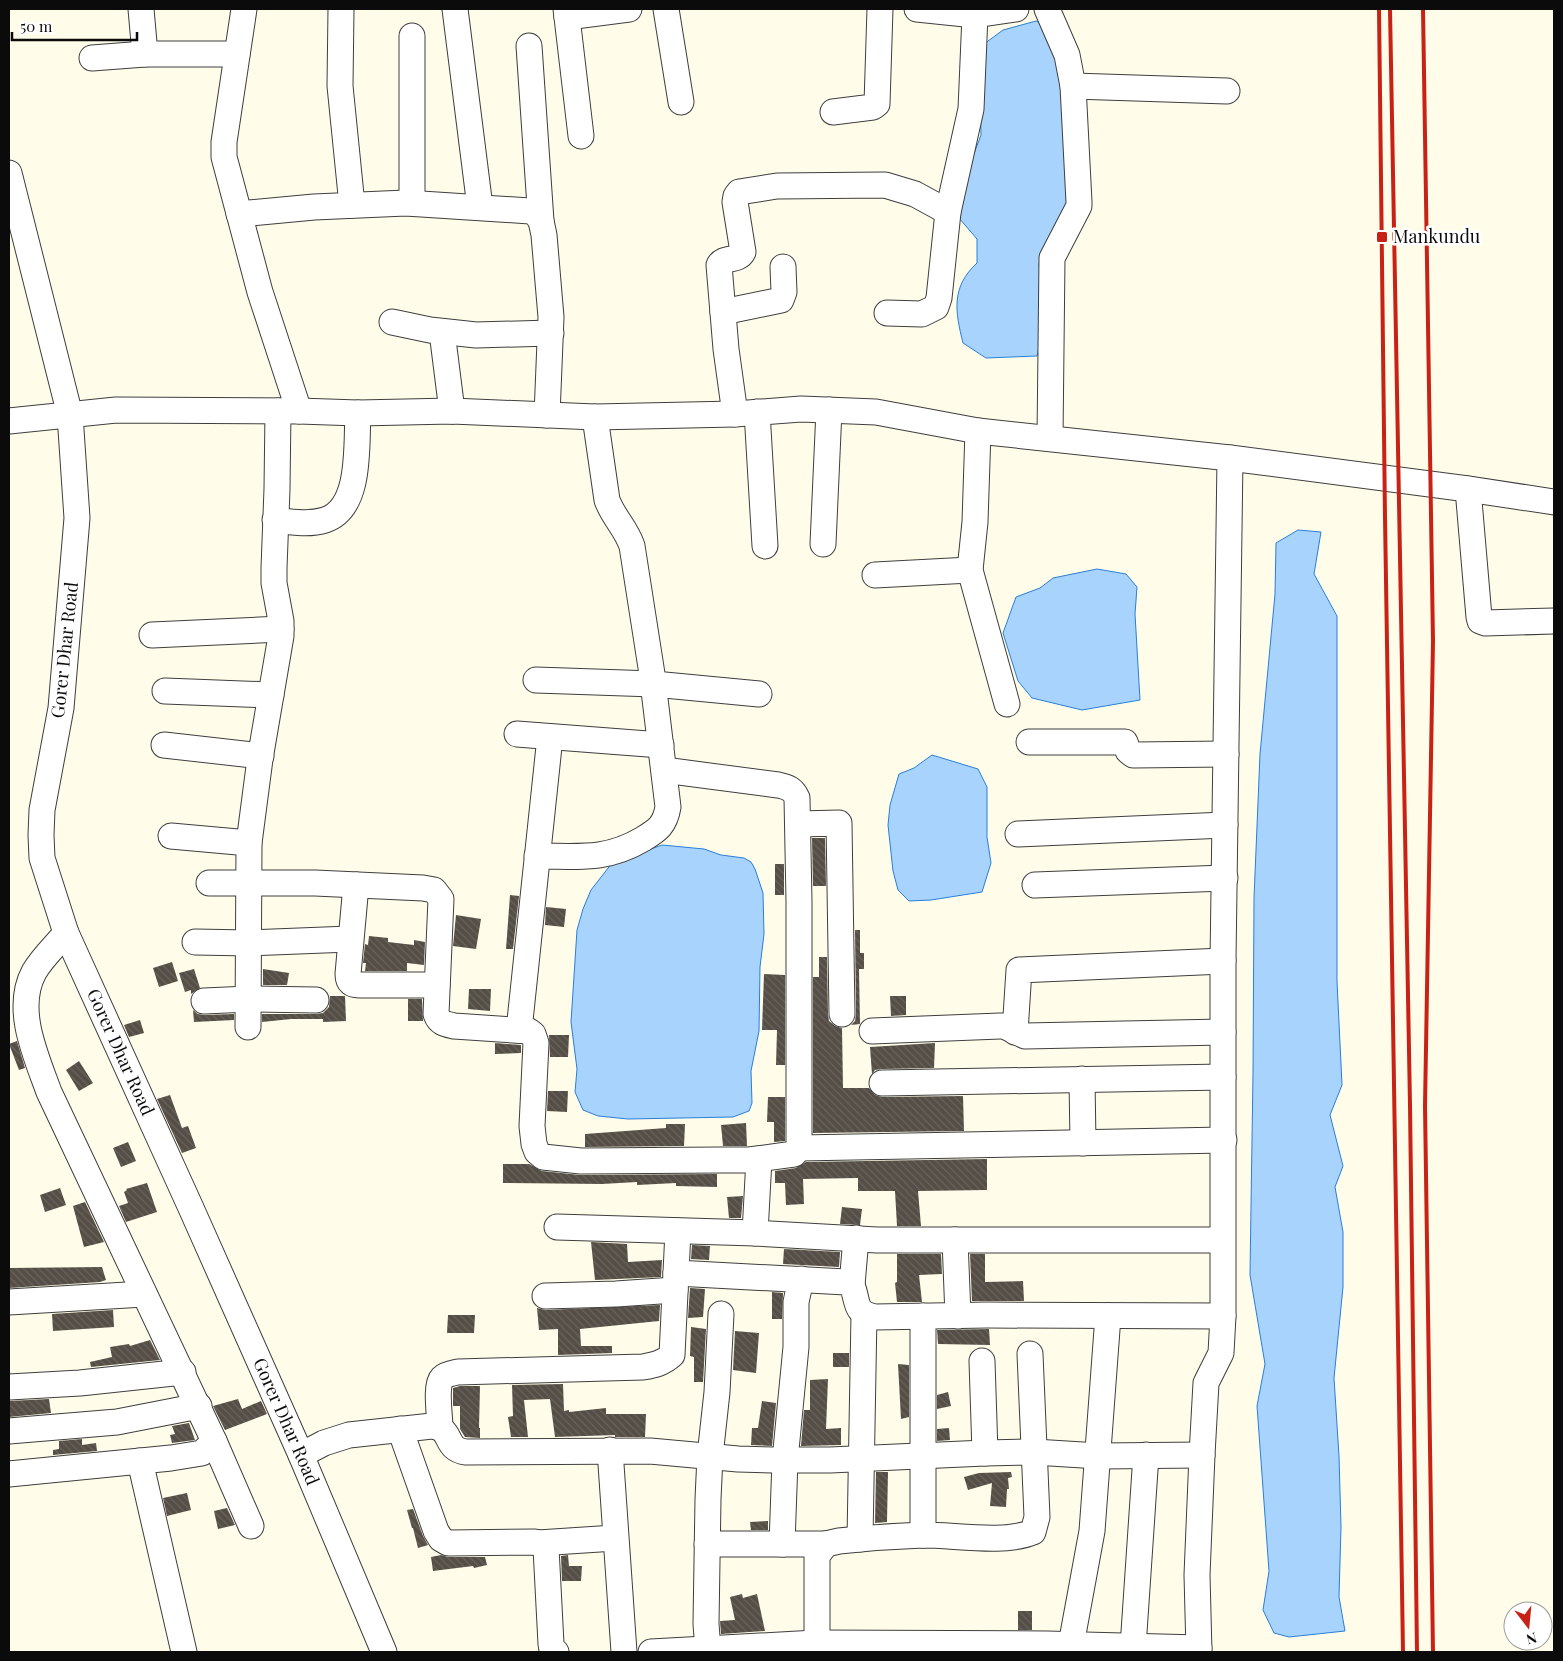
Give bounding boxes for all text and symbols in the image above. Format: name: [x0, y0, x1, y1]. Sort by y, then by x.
scale bar: [12, 10, 138, 42]
text: 50 m: [20, 16, 53, 36]
place label: Mankundu: [1393, 224, 1481, 248]
marker: Mankundu: [1375, 230, 1389, 244]
street label: Gorer Dhar Road: [45, 580, 83, 719]
street label: Gorer Dhar Road: [82, 985, 161, 1120]
street label: Gorer Dhar Road: [248, 1354, 326, 1489]
north arrow: [1503, 1601, 1553, 1651]
text: N: [1524, 1628, 1539, 1650]

